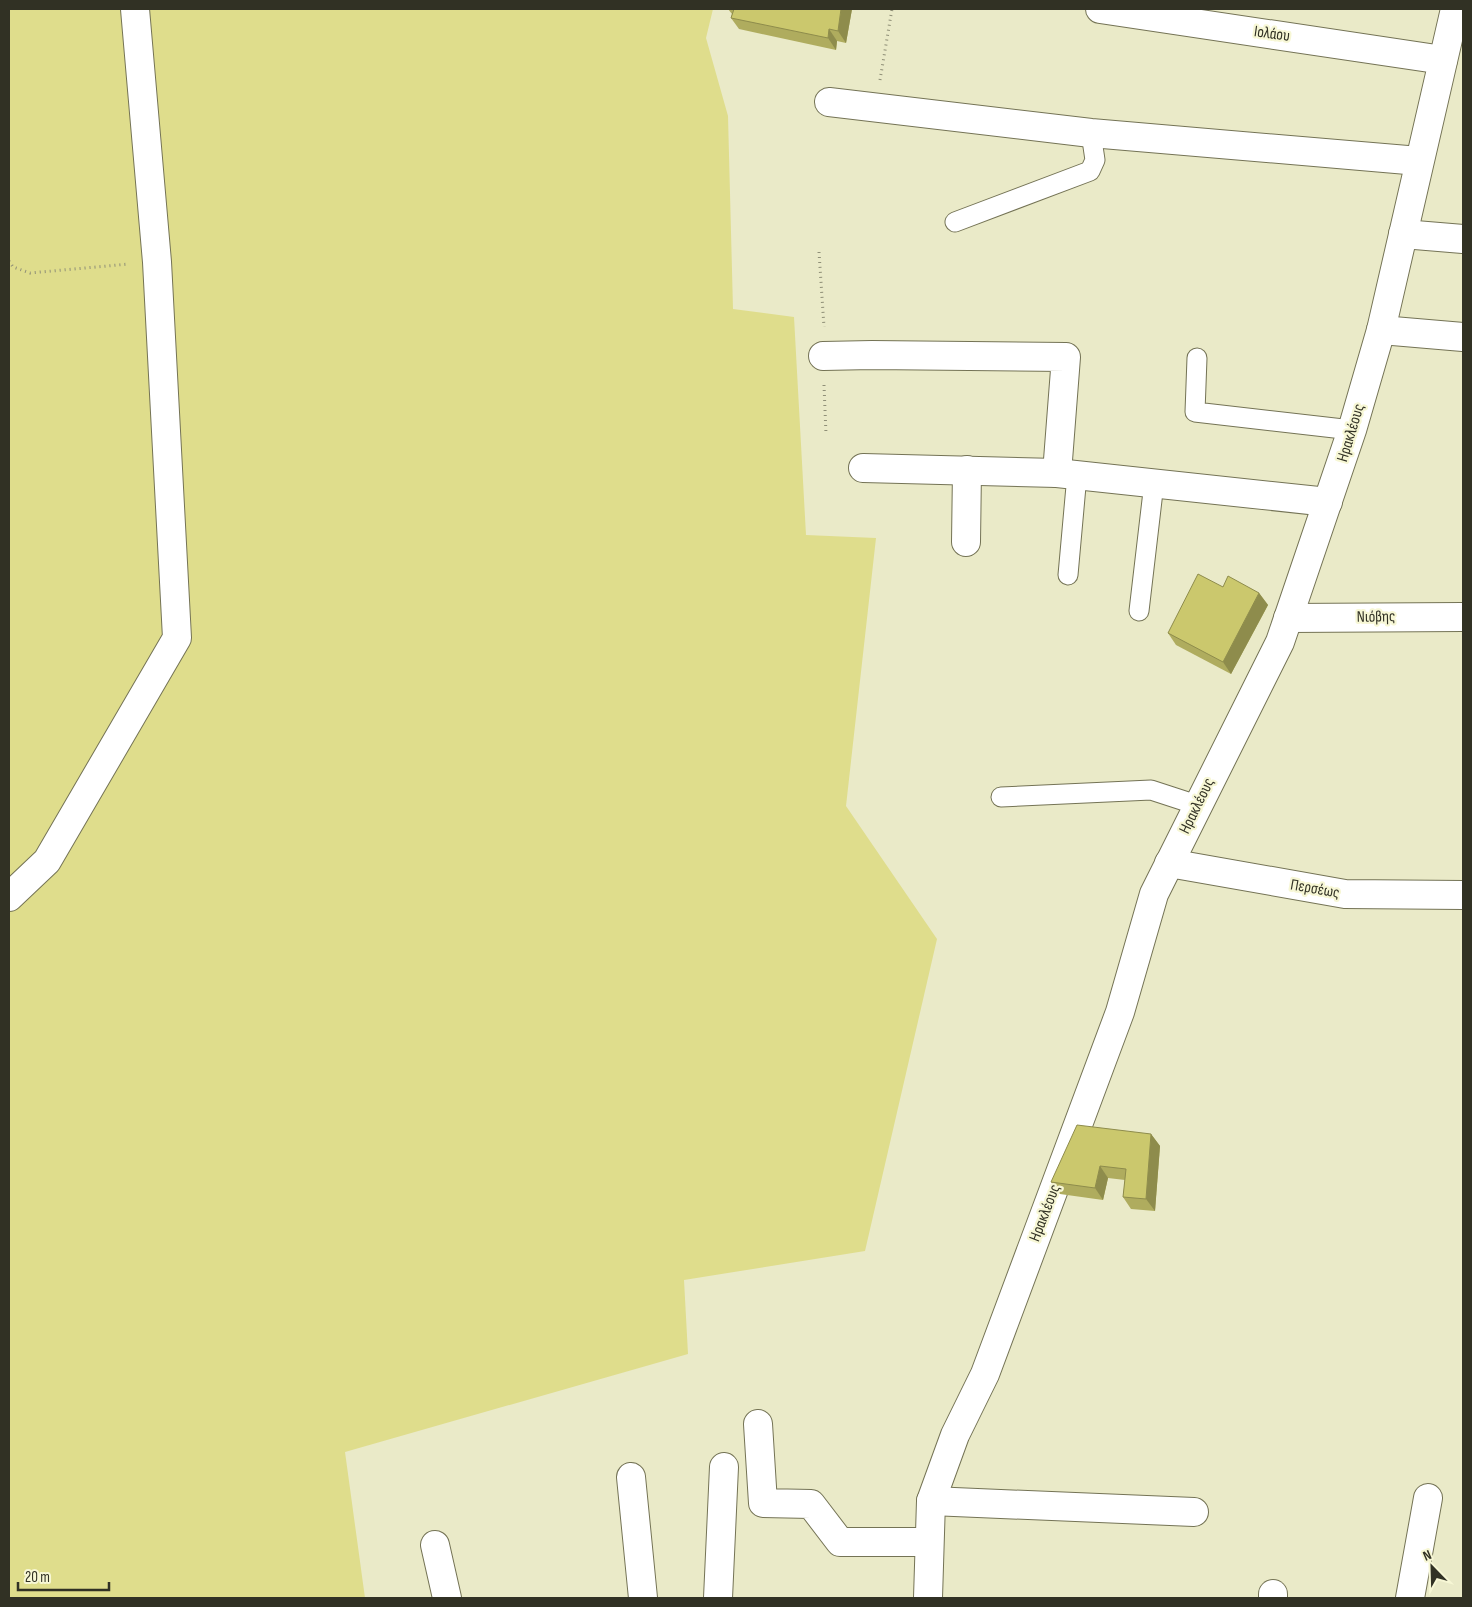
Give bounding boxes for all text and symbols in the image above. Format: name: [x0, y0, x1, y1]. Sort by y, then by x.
street label: Ιολάου: [1253, 22, 1291, 46]
street label: Ηρακλέους: [1333, 402, 1369, 464]
street label: Νιόβης: [1356, 607, 1396, 627]
street label: Ηρακλέους: [1175, 775, 1219, 837]
street label: Περσέως: [1289, 875, 1341, 903]
street label: Ηρακλέους: [1025, 1182, 1065, 1244]
north arrow: [1407, 1542, 1457, 1592]
text: N: [1420, 1546, 1434, 1565]
scale bar: [18, 1560, 109, 1592]
text: 20 m: [25, 1568, 50, 1587]

